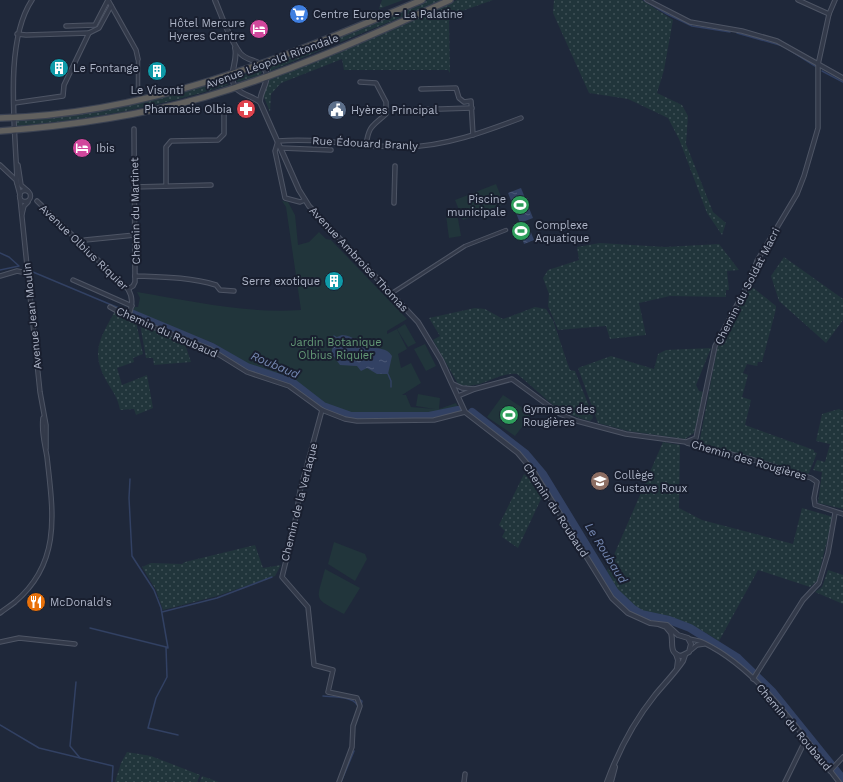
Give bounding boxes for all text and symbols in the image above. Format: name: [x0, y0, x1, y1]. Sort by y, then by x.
supermarket icon: Centre Europe - La Palatine: [288, 3, 310, 25]
place label: Centre Europe - La Palatine: [313, 8, 463, 21]
place label: Hôtel Mercure Hyeres Centre: [169, 17, 245, 43]
hotel icon: Hôtel Mercure Hyeres Centre: [248, 18, 270, 40]
street label: Avenue Léopold Ritondale: [204, 31, 340, 92]
building icon: Le Fontange: [48, 57, 70, 79]
building icon: Le Visonti: [146, 60, 168, 82]
place label: Le Fontange: [73, 62, 139, 75]
place label: Le Visonti: [131, 84, 183, 97]
pharmacy icon: Pharmacie Olbia: [235, 98, 257, 120]
public building icon: Hyères Principal: [326, 99, 348, 121]
place label: Pharmacie Olbia: [144, 103, 232, 116]
place label: Hyères Principal: [351, 104, 438, 117]
street label: Rue Édouard Branly: [312, 133, 418, 153]
hotel icon: Ibis: [71, 137, 93, 159]
place label: Ibis: [96, 142, 115, 155]
street label: Chemin du Martinet: [128, 157, 143, 265]
place label: Piscine municipale: [447, 193, 506, 219]
sports icon: Piscine municipale: [509, 194, 531, 216]
street label: Avenue Olbius Riquier: [37, 202, 131, 293]
street label: Avenue Ambroise Thomas: [307, 204, 411, 315]
place label: Complexe Aquatique: [535, 219, 589, 245]
sports icon: Complexe Aquatique: [510, 220, 532, 242]
street label: Chemin du Soldat Macri: [712, 226, 783, 347]
street label: Avenue Jean Moulin: [20, 262, 45, 370]
building icon: Serre exotique: [323, 270, 345, 292]
place label: Serre exotique: [242, 275, 320, 288]
street label: Chemin du Roubaud: [114, 304, 219, 361]
park label: Jardin Botanique Olbius Riquier: [290, 336, 382, 362]
water label: Roubaud: [249, 349, 302, 382]
place label: Gymnase des Rougières: [523, 403, 595, 429]
sports icon: Gymnase des Rougières: [498, 404, 520, 426]
street label: Chemin des Rougières: [690, 438, 808, 483]
street label: Chemin de la Verlaque: [278, 442, 320, 563]
street label: Chemin du Roubaud: [520, 461, 591, 560]
place label: Collège Gustave Roux: [614, 469, 688, 495]
school or university icon: Collège Gustave Roux: [589, 470, 611, 492]
water label: Le Roubaud: [582, 520, 630, 586]
restaurant icon: McDonald's: [25, 591, 47, 613]
place label: McDonald's: [50, 596, 112, 609]
street label: Chemin du Roubaud: [753, 681, 834, 773]

